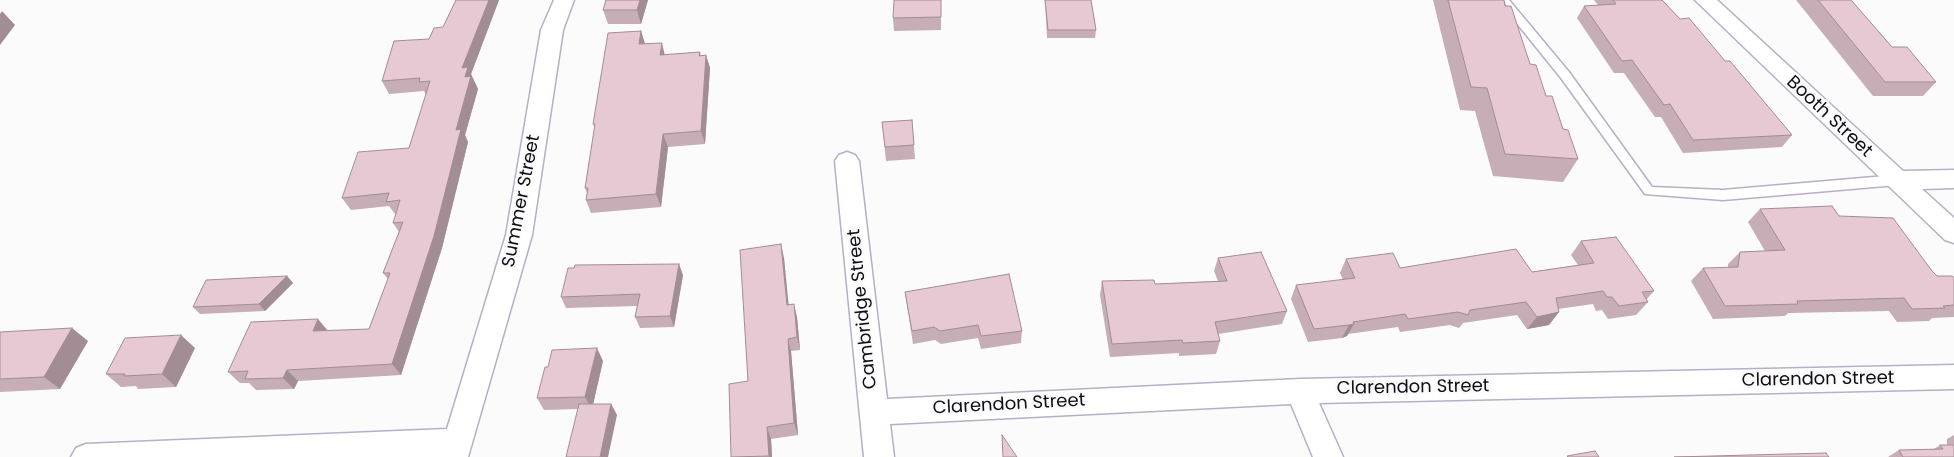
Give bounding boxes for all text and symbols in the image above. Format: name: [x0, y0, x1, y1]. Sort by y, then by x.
street label: Booth Street: [1782, 72, 1876, 162]
street label: Summer Street: [499, 133, 545, 269]
street label: Cambridge Street: [844, 228, 882, 390]
street label: Clarendon Street: [1742, 368, 1894, 392]
street label: Clarendon Street: [1337, 376, 1489, 400]
street label: Clarendon Street: [932, 390, 1086, 420]

